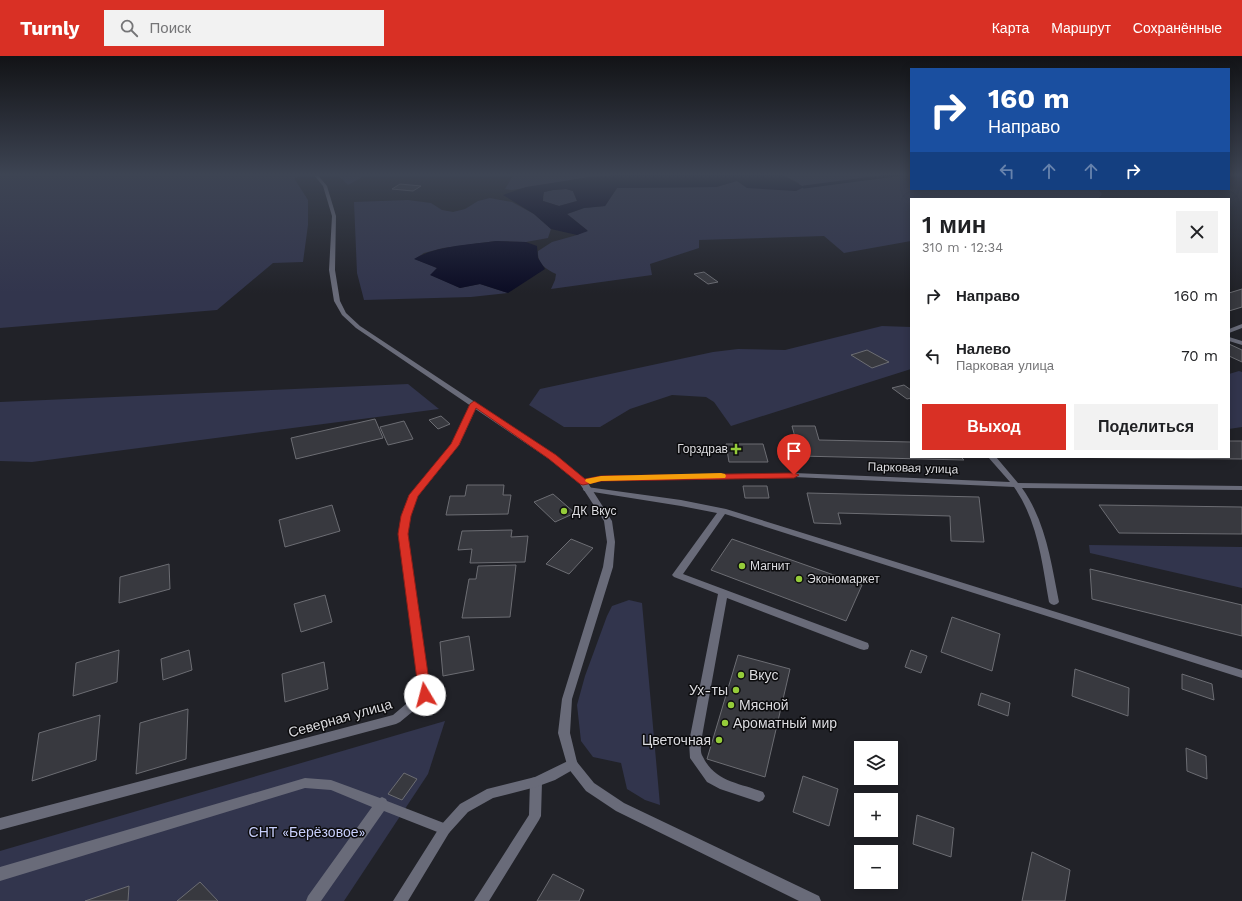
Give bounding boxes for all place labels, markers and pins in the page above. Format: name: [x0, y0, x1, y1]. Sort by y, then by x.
pin: [777, 434, 811, 475]
place label: Горздрав: [677, 442, 728, 456]
marker: Горздрав: [731, 444, 741, 454]
place label: ДК Вкус: [572, 504, 616, 518]
marker: ДК Вкус: [559, 506, 569, 516]
place label: Магнит: [750, 559, 791, 573]
marker: Магнит: [737, 561, 747, 571]
place label: Экономаркет: [807, 572, 880, 586]
marker: Экономаркет: [794, 574, 804, 584]
place label: Вкус: [749, 667, 778, 683]
marker: Вкус: [736, 670, 746, 680]
place label: Ух-ты: [689, 682, 728, 698]
marker: Ух-ты: [731, 685, 741, 695]
place label: Мясной: [739, 697, 789, 713]
marker: Мясной: [726, 700, 736, 710]
place label: Ароматный мир: [733, 715, 837, 731]
marker: Ароматный мир: [720, 718, 730, 728]
place label: Цветочная: [642, 732, 711, 748]
marker: Цветочная: [714, 735, 724, 745]

